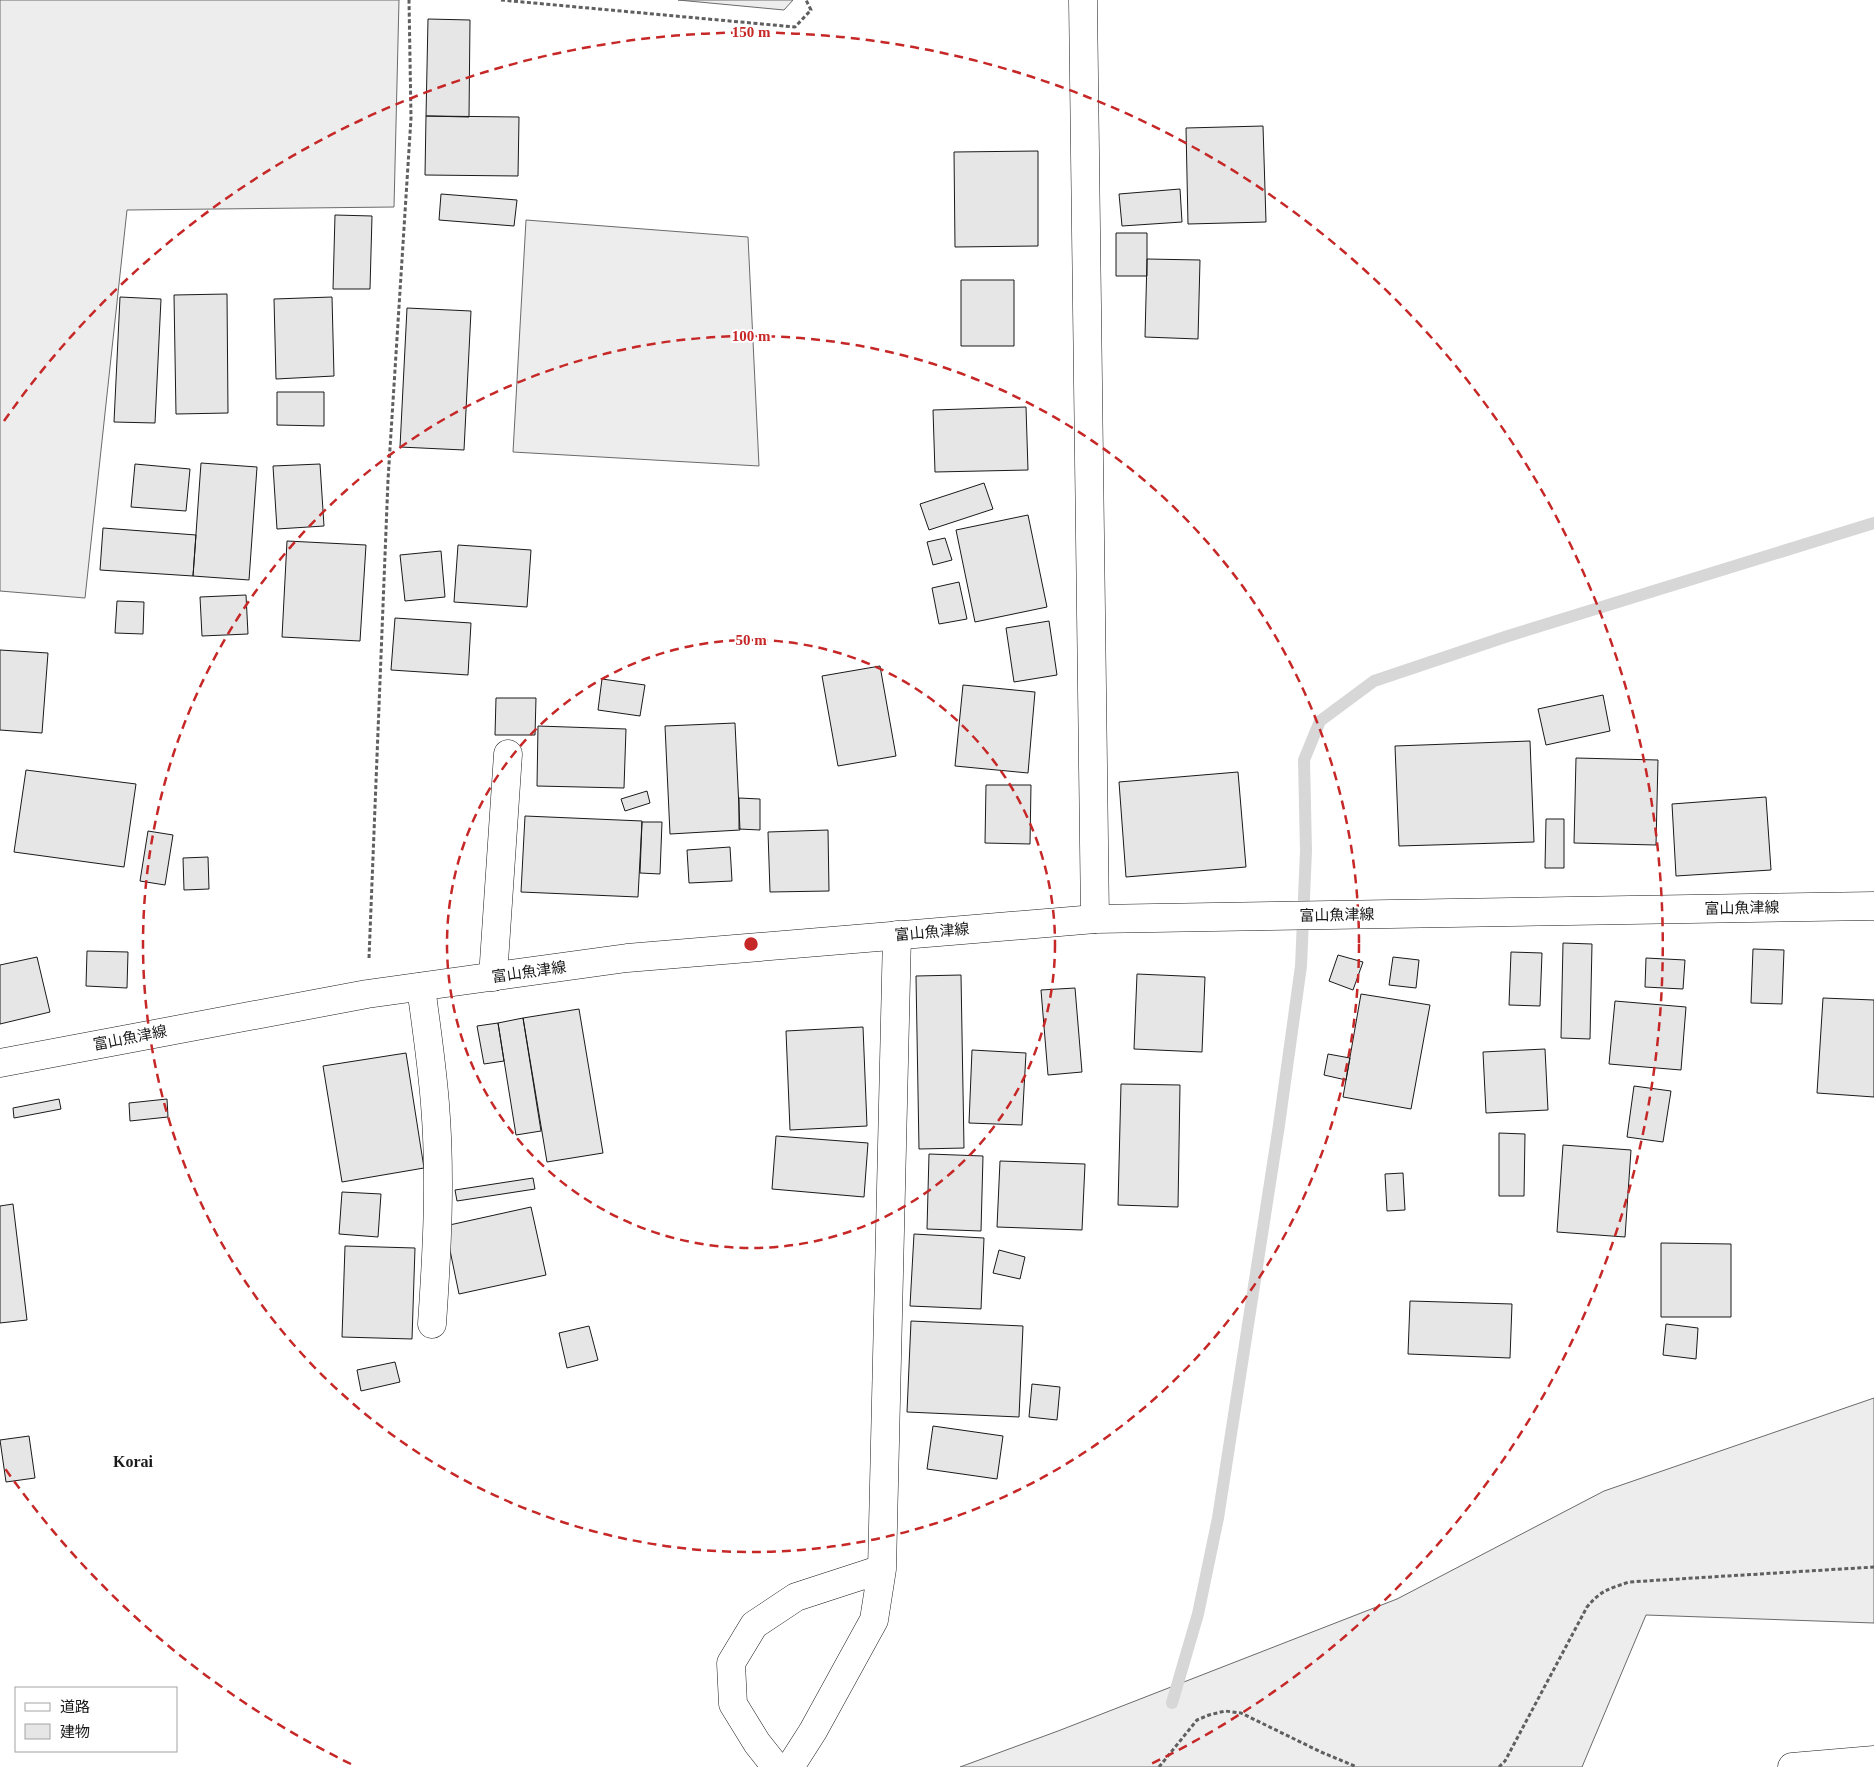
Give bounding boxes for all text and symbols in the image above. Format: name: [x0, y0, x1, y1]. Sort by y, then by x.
text: 150 m: [732, 24, 771, 40]
text: 100 m: [732, 328, 771, 344]
text: 50 m: [735, 632, 767, 648]
street label: 富山魚津線: [1704, 898, 1780, 917]
street label: 富山魚津線: [1299, 905, 1375, 924]
street label: 富山魚津線: [894, 920, 970, 943]
centre of rings: [742, 935, 760, 953]
street label: 富山魚津線: [491, 958, 567, 985]
street label: 富山魚津線: [91, 1022, 168, 1053]
district label: Korai: [113, 1453, 154, 1470]
legend: [15, 1687, 178, 1752]
text: 道路: [60, 1699, 90, 1715]
text: 建物: [60, 1724, 90, 1740]

